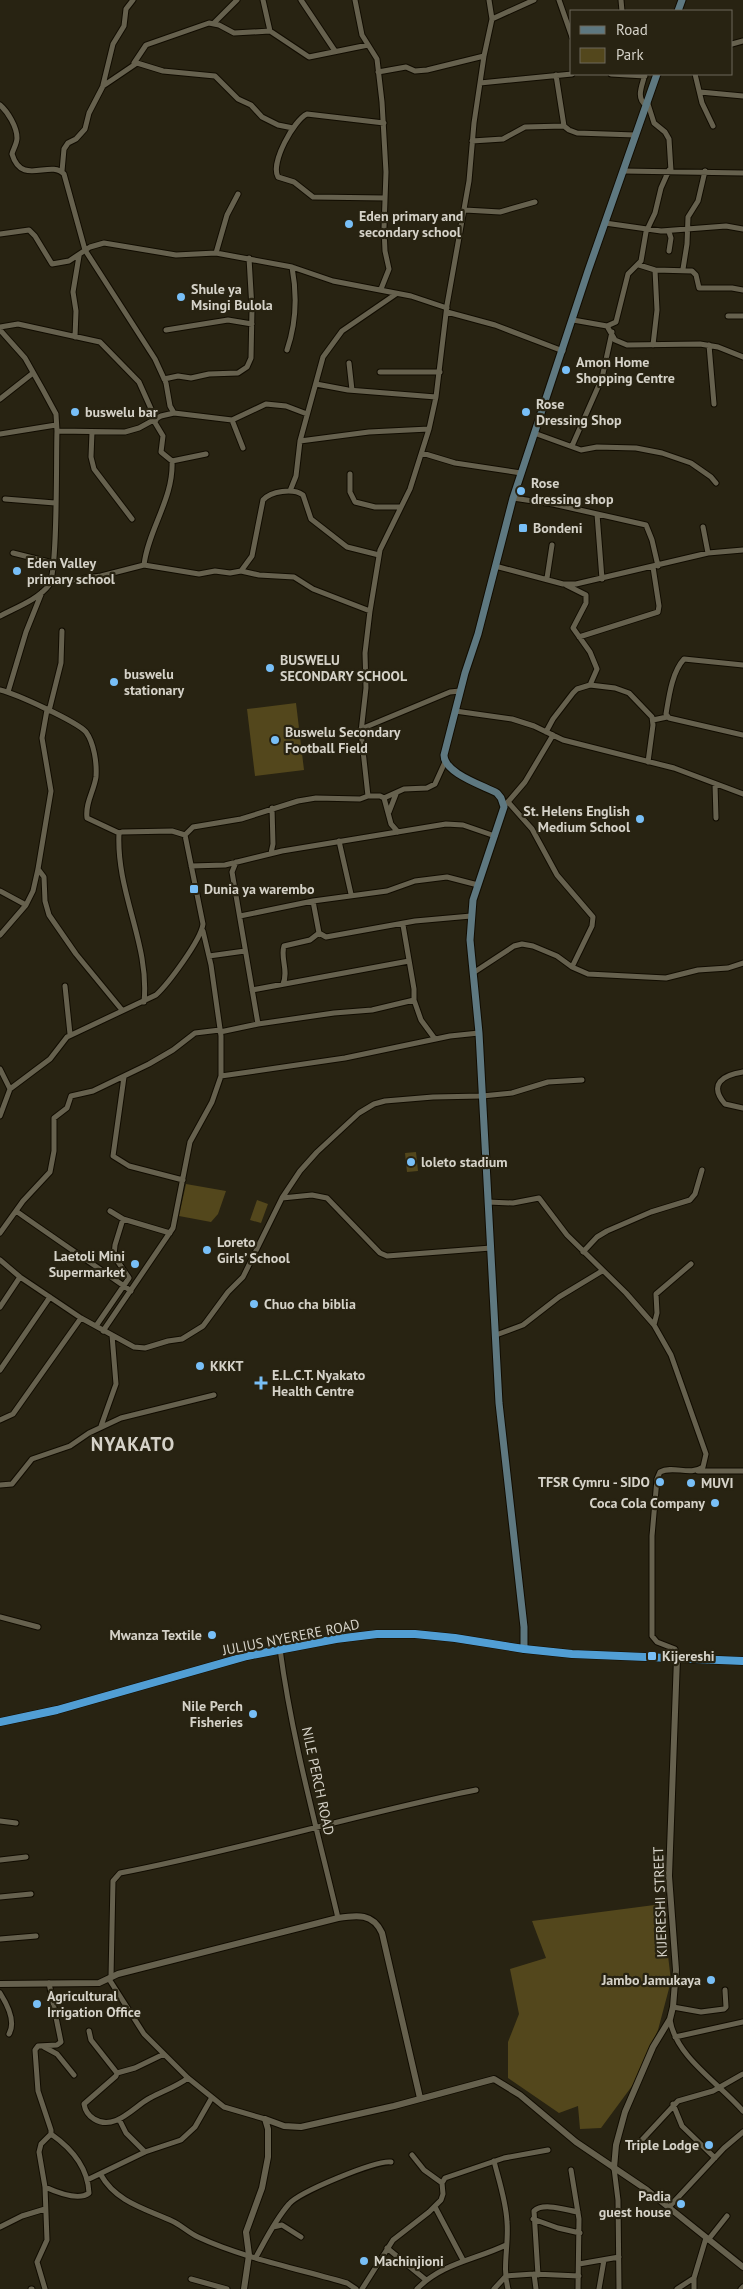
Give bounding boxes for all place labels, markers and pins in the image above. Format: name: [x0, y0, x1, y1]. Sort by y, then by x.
place label: Eden primary and secondary school: [359, 207, 463, 241]
marker: Eden primary and secondary school: [343, 218, 355, 230]
place label: Shule ya Msingi Bulola: [191, 280, 273, 314]
marker: Shule ya Msingi Bulola: [175, 291, 187, 303]
place label: Amon Home Shopping Centre: [576, 353, 675, 387]
marker: Amon Home Shopping Centre: [560, 364, 572, 376]
place label: Rose Dressing Shop: [536, 395, 622, 429]
place label: buswelu bar: [85, 403, 158, 421]
marker: buswelu bar: [69, 406, 81, 418]
marker: Rose Dressing Shop: [520, 406, 532, 418]
place label: Rose dressing shop: [531, 474, 614, 508]
marker: Rose dressing shop: [515, 485, 527, 497]
place label: Bondeni: [533, 519, 583, 537]
marker: Bondeni: [517, 522, 529, 534]
place label: Eden Valley primary school: [27, 554, 116, 588]
marker: Eden Valley primary school: [11, 565, 23, 577]
place label: BUSWELU SECONDARY SCHOOL: [280, 651, 408, 685]
marker: BUSWELU SECONDARY SCHOOL: [264, 662, 276, 674]
place label: buswelu stationary: [124, 665, 184, 699]
marker: buswelu stationary: [108, 676, 120, 688]
place label: Buswelu Secondary Football Field: [285, 723, 401, 757]
marker: Buswelu Secondary Football Field: [269, 734, 281, 746]
place label: St. Helens English Medium School: [523, 802, 631, 836]
marker: St. Helens English Medium School: [634, 813, 646, 825]
place label: Dunia ya warembo: [204, 880, 315, 898]
marker: Dunia ya warembo: [188, 883, 200, 895]
place label: loleto stadium: [421, 1153, 508, 1171]
marker: loleto stadium: [405, 1156, 417, 1168]
place label: Loreto Girls’ School: [217, 1233, 291, 1267]
marker: Loreto Girls’ School: [201, 1244, 213, 1256]
place label: Laetoli Mini Supermarket: [49, 1247, 125, 1281]
marker: Laetoli Mini Supermarket: [129, 1258, 141, 1270]
place label: Chuo cha biblia: [264, 1295, 356, 1313]
marker: Chuo cha biblia: [248, 1298, 260, 1310]
place label: KKKT: [210, 1357, 243, 1375]
marker: KKKT: [194, 1360, 206, 1372]
place label: E.L.C.T. Nyakato Health Centre: [272, 1366, 366, 1400]
marker: E.L.C.T. Nyakato Health Centre: [254, 1376, 268, 1390]
place label: TFSR Cymru - SIDO: [538, 1473, 650, 1491]
place label: MUVI: [701, 1474, 733, 1492]
marker: TFSR Cymru - SIDO: [654, 1476, 666, 1488]
marker: MUVI: [685, 1477, 697, 1489]
place label: Coca Cola Company: [590, 1494, 705, 1512]
marker: Coca Cola Company: [709, 1497, 721, 1509]
place label: Mwanza Textile: [110, 1626, 202, 1644]
marker: Mwanza Textile: [206, 1629, 218, 1641]
place label: Kijereshi: [662, 1647, 715, 1665]
marker: Kijereshi: [646, 1650, 658, 1662]
place label: Nile Perch Fisheries: [182, 1697, 243, 1731]
marker: Nile Perch Fisheries: [247, 1708, 259, 1720]
place label: Jambo Jamukaya: [601, 1971, 701, 1989]
marker: Jambo Jamukaya: [705, 1974, 717, 1986]
place label: Agricultural Irrigation Office: [47, 1987, 141, 2021]
marker: Agricultural Irrigation Office: [31, 1998, 43, 2010]
place label: Triple Lodge: [625, 2136, 699, 2154]
marker: Triple Lodge: [703, 2139, 715, 2151]
place label: Padia guest house: [599, 2187, 671, 2221]
marker: Padia guest house: [675, 2198, 687, 2210]
place label: Machinjioni: [374, 2252, 444, 2270]
marker: Machinjioni: [358, 2255, 370, 2267]

